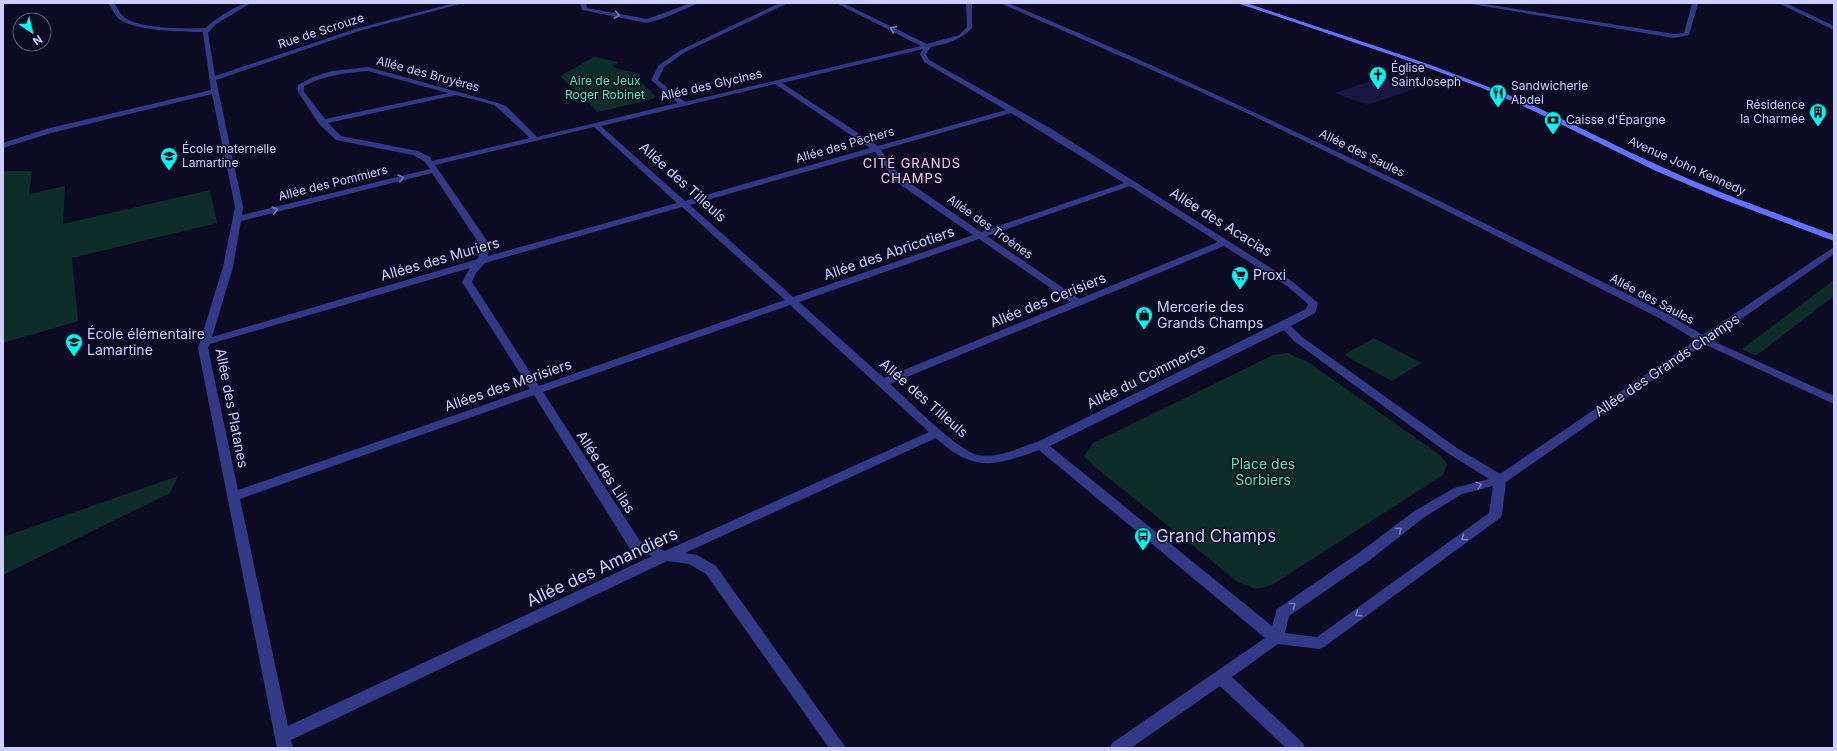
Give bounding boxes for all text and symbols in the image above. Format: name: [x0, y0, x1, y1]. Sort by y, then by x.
street label: Rue de Scrouze: [276, 10, 366, 51]
one-way arrow: [613, 11, 620, 19]
north arrow: [12, 12, 52, 52]
one-way arrow: [890, 26, 897, 34]
text: N: [30, 32, 45, 48]
street label: Allée des Bruyères: [375, 53, 481, 94]
place label: Église SaintJoseph: [1391, 60, 1461, 89]
street label: Allée des Glycines: [658, 65, 763, 104]
church icon: Église SaintJoseph: [1368, 65, 1388, 90]
park label: Aire de Jeux Roger Robinet: [565, 73, 645, 102]
place label: Sandwicherie Abdel: [1511, 78, 1588, 107]
restaurant icon: Sandwicherie Abdel: [1488, 83, 1508, 108]
place label: Résidence la Charmée: [1740, 97, 1805, 126]
building icon: Résidence la Charmée: [1808, 102, 1828, 127]
bank icon: Caisse d'Épargne: [1543, 110, 1563, 135]
place label: Caisse d'Épargne: [1566, 112, 1666, 127]
street label: Allée des Pêchers: [794, 123, 896, 166]
street label: Allée des Saules: [1317, 125, 1407, 180]
street label: Avenue John Kennedy: [1626, 133, 1749, 198]
street label: Allée des Tilleuls: [636, 138, 730, 225]
place label: École maternelle Lamartine: [182, 141, 276, 170]
school or university icon: École maternelle Lamartine: [159, 146, 179, 171]
district label: CITÉ GRANDS CHAMPS: [863, 155, 961, 186]
street label: Allée des Pommiers: [277, 162, 389, 203]
one-way arrow: [398, 175, 404, 183]
street label: Allée des Acacias: [1167, 183, 1275, 260]
street label: Allée des Troènes: [944, 191, 1036, 262]
one-way arrow: [271, 206, 278, 214]
street label: Allée des Abricotiers: [821, 222, 956, 283]
street label: Allées des Muriers: [379, 233, 501, 284]
supermarket icon: Proxi: [1230, 265, 1250, 290]
place label: Proxi: [1253, 266, 1286, 283]
street label: Allée des Cerisiers: [987, 268, 1108, 331]
street label: Allée des Saules: [1608, 270, 1697, 327]
place label: Mercerie des Grands Champs: [1157, 298, 1263, 331]
shop icon: Mercerie des Grands Champs: [1134, 305, 1154, 330]
street label: Allée des Grands Champs: [1591, 310, 1742, 419]
place label: École élémentaire Lamartine: [87, 325, 205, 358]
school or university icon: École élémentaire Lamartine: [64, 332, 84, 357]
street label: Allée du Commerce: [1084, 339, 1208, 412]
street label: Allée des Platanes: [213, 347, 252, 469]
street label: Allées des Merisiers: [442, 355, 574, 414]
street label: Allée des Tilleuls: [877, 355, 972, 441]
street label: Allée des Lilas: [573, 427, 639, 516]
park label: Place des Sorbiers: [1231, 455, 1295, 488]
one-way arrow: [1476, 482, 1482, 490]
street label: Allée des Amandiers: [523, 523, 681, 611]
bus stop icon: Grand Champs: [1133, 526, 1153, 551]
place label: Grand Champs: [1156, 526, 1276, 546]
one-way arrow: [1394, 527, 1401, 534]
one-way arrow: [1461, 534, 1468, 541]
one-way arrow: [1289, 602, 1296, 610]
one-way arrow: [1355, 609, 1362, 617]

